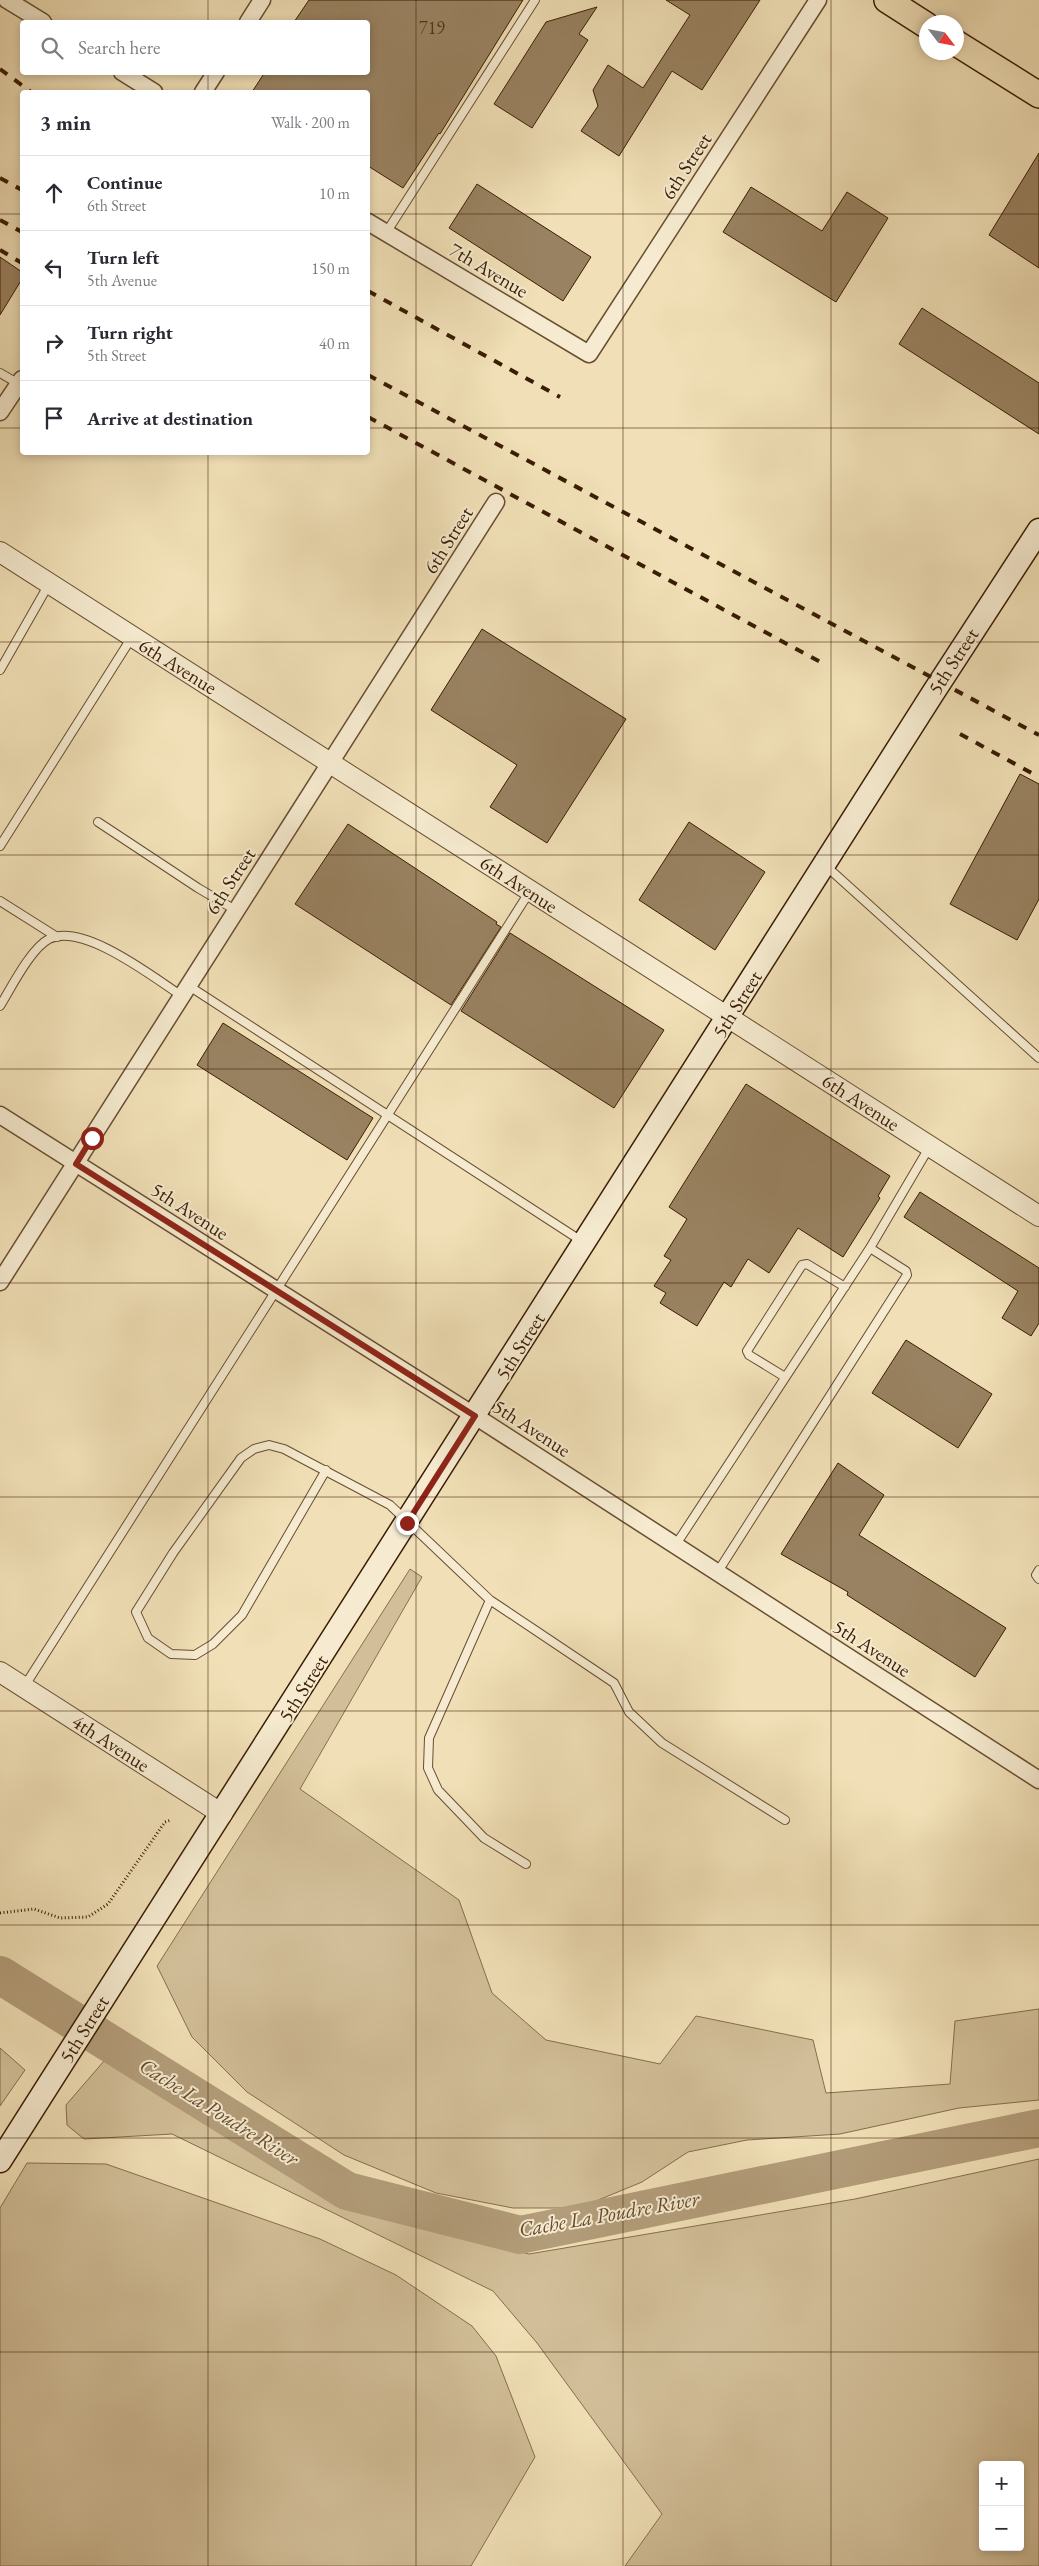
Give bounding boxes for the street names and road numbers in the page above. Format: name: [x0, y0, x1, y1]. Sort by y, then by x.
street label: 6th Street: [655, 127, 717, 204]
street label: 7th Avenue: [445, 236, 533, 304]
street label: 6th Street: [417, 501, 479, 578]
street label: 5th Street: [922, 622, 984, 699]
street label: 6th Avenue: [134, 632, 222, 700]
street label: 6th Street: [199, 842, 261, 919]
street label: 6th Avenue: [475, 849, 563, 919]
street label: 5th Street: [706, 965, 768, 1042]
street label: 6th Avenue: [817, 1067, 905, 1137]
street label: 5th Avenue: [146, 1176, 234, 1246]
street label: 5th Street: [489, 1307, 551, 1384]
street label: 5th Avenue: [488, 1393, 576, 1463]
street label: 5th Avenue: [828, 1613, 916, 1683]
street label: 5th Street: [272, 1649, 334, 1726]
street label: 4th Avenue: [67, 1708, 155, 1778]
street label: 5th Street: [53, 1990, 115, 2067]

